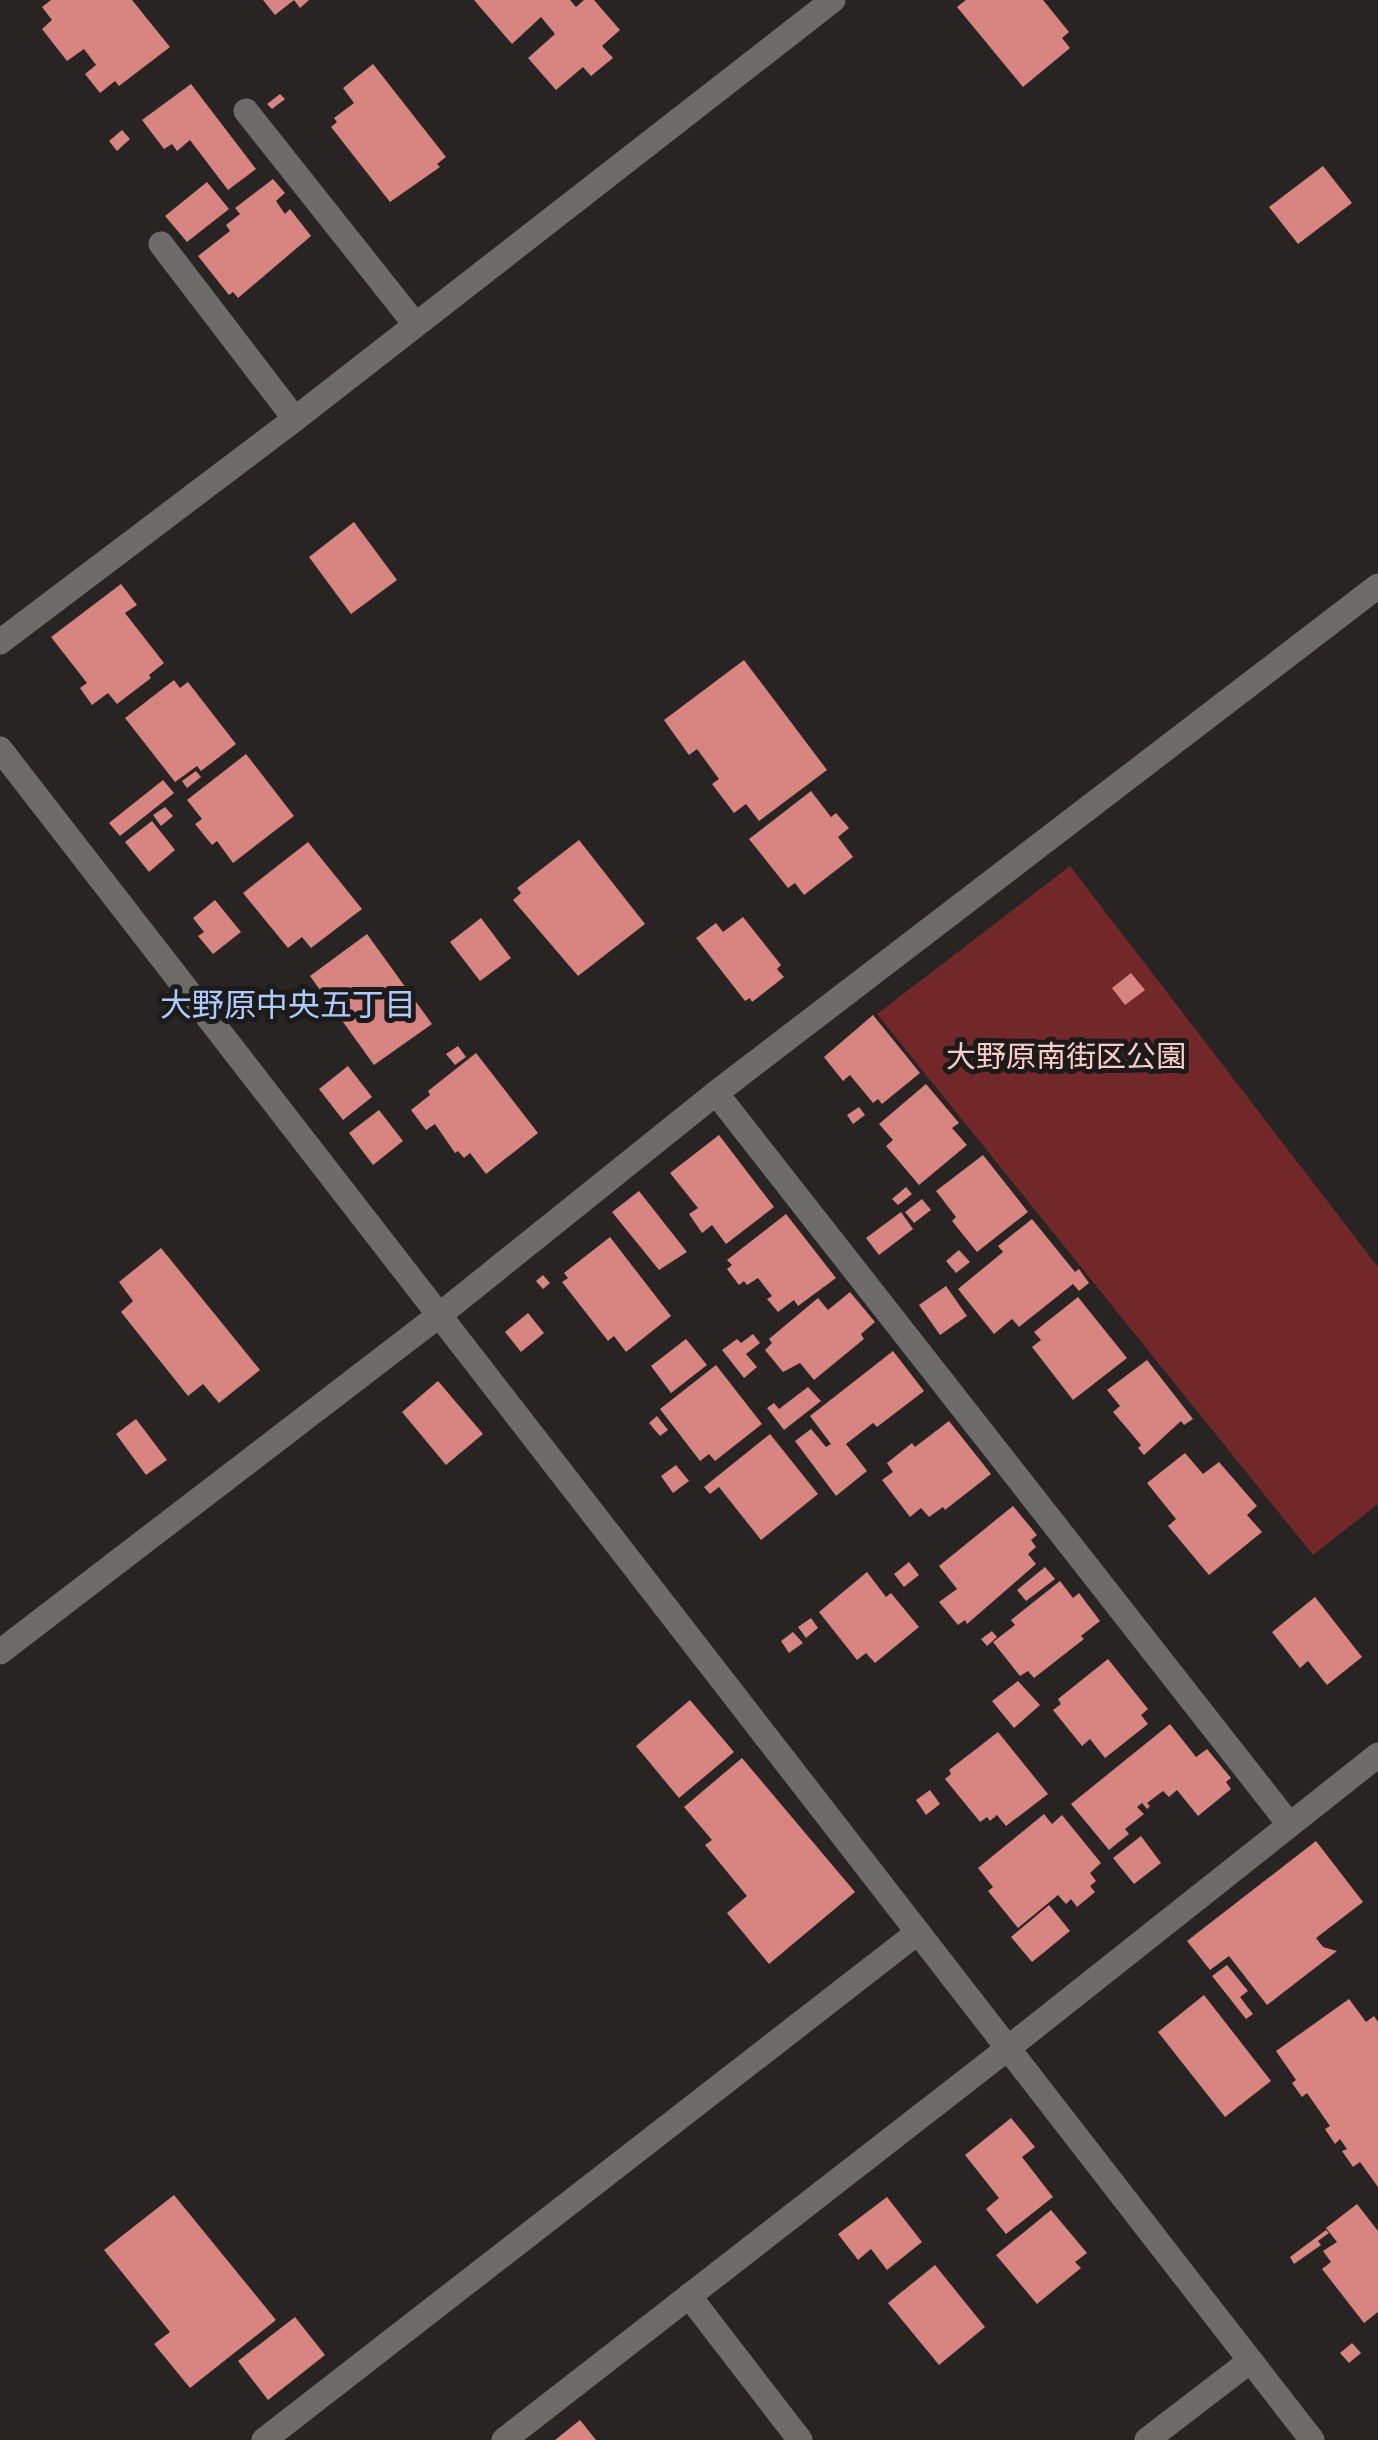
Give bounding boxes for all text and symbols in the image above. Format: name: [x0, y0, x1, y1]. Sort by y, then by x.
district label: 大野原中央五丁目: [160, 984, 416, 1022]
park label: 大野原南街区公園: [946, 1037, 1186, 1073]

